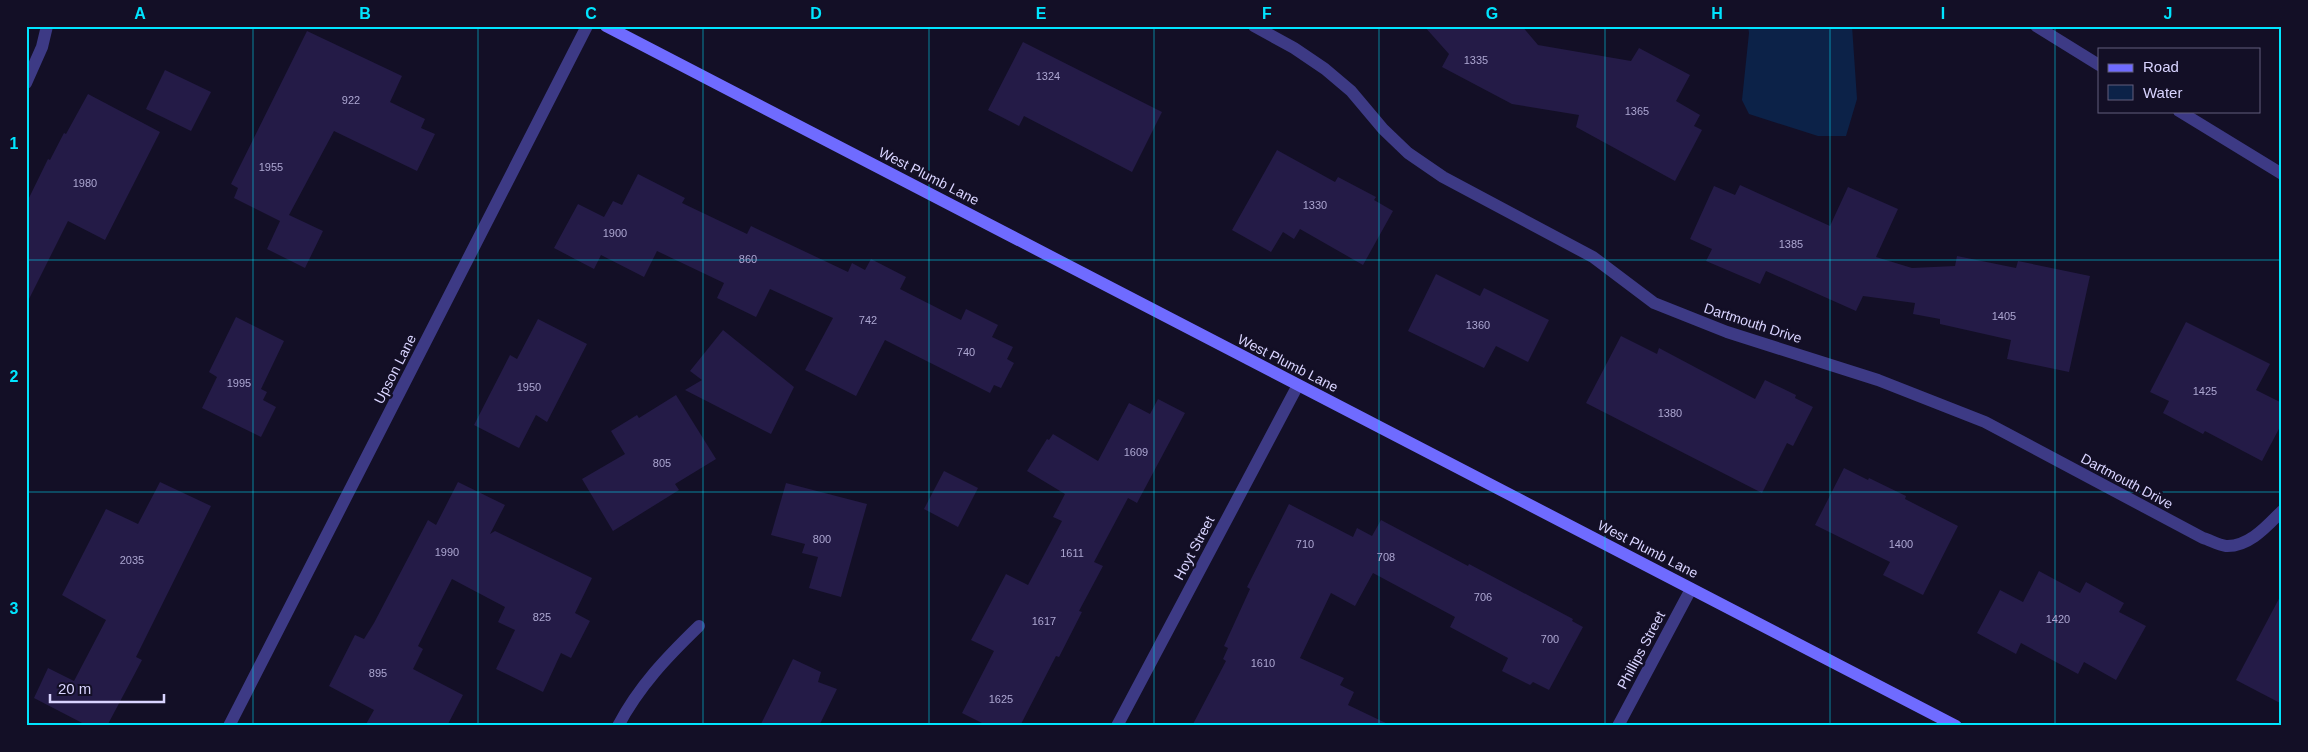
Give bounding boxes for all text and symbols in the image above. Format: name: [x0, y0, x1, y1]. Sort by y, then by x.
text: A: [134, 5, 146, 22]
text: B: [359, 5, 371, 22]
text: C: [585, 5, 597, 22]
text: D: [810, 5, 822, 22]
text: E: [1036, 5, 1047, 22]
text: F: [1262, 5, 1272, 22]
text: G: [1486, 5, 1498, 22]
text: H: [1711, 5, 1723, 22]
text: I: [1941, 5, 1945, 22]
text: J: [2164, 5, 2172, 22]
legend: [2098, 48, 2260, 112]
house number: 1335: [1464, 54, 1488, 66]
text: Road: [2143, 58, 2179, 75]
house number: 1324: [1036, 70, 1060, 82]
text: Water: [2143, 84, 2182, 101]
house number: 922: [342, 94, 360, 106]
house number: 1365: [1625, 105, 1649, 117]
text: 1: [10, 135, 19, 152]
street label: West Plumb Lane: [876, 144, 982, 208]
house number: 1955: [259, 161, 283, 173]
house number: 1980: [73, 177, 97, 189]
house number: 1330: [1303, 199, 1327, 211]
house number: 1900: [603, 227, 627, 239]
house number: 1385: [1779, 238, 1803, 250]
house number: 860: [739, 253, 757, 265]
street label: Dartmouth Drive: [1702, 300, 1804, 346]
house number: 1405: [1992, 310, 2016, 322]
house number: 742: [859, 314, 877, 326]
house number: 1360: [1466, 319, 1490, 331]
street label: West Plumb Lane: [1235, 331, 1341, 395]
street label: Upson Lane: [371, 332, 419, 406]
house number: 740: [957, 346, 975, 358]
text: 2: [10, 368, 19, 385]
house number: 1995: [227, 377, 251, 389]
house number: 1950: [517, 381, 541, 393]
house number: 1425: [2193, 385, 2217, 397]
house number: 1380: [1658, 407, 1682, 419]
house number: 1609: [1124, 446, 1148, 458]
street label: Dartmouth Drive: [2078, 450, 2176, 512]
house number: 805: [653, 457, 671, 469]
street label: Hoyt Street: [1170, 513, 1218, 583]
street label: West Plumb Lane: [1595, 517, 1701, 581]
house number: 800: [813, 533, 831, 545]
house number: 710: [1296, 538, 1314, 550]
house number: 1400: [1889, 538, 1913, 550]
house number: 1990: [435, 546, 459, 558]
house number: 1611: [1060, 547, 1084, 559]
house number: 708: [1377, 551, 1395, 563]
house number: 2035: [120, 554, 144, 566]
house number: 706: [1474, 591, 1492, 603]
text: 3: [10, 600, 19, 617]
street label: Phillips Street: [1614, 608, 1668, 692]
house number: 825: [533, 611, 551, 623]
house number: 1420: [2046, 613, 2070, 625]
house number: 1617: [1032, 615, 1056, 627]
house number: 700: [1541, 633, 1559, 645]
house number: 1610: [1251, 657, 1275, 669]
house number: 895: [369, 667, 387, 679]
scale bar: [50, 672, 164, 704]
text: 20 m: [58, 680, 91, 697]
house number: 1625: [989, 693, 1013, 705]

